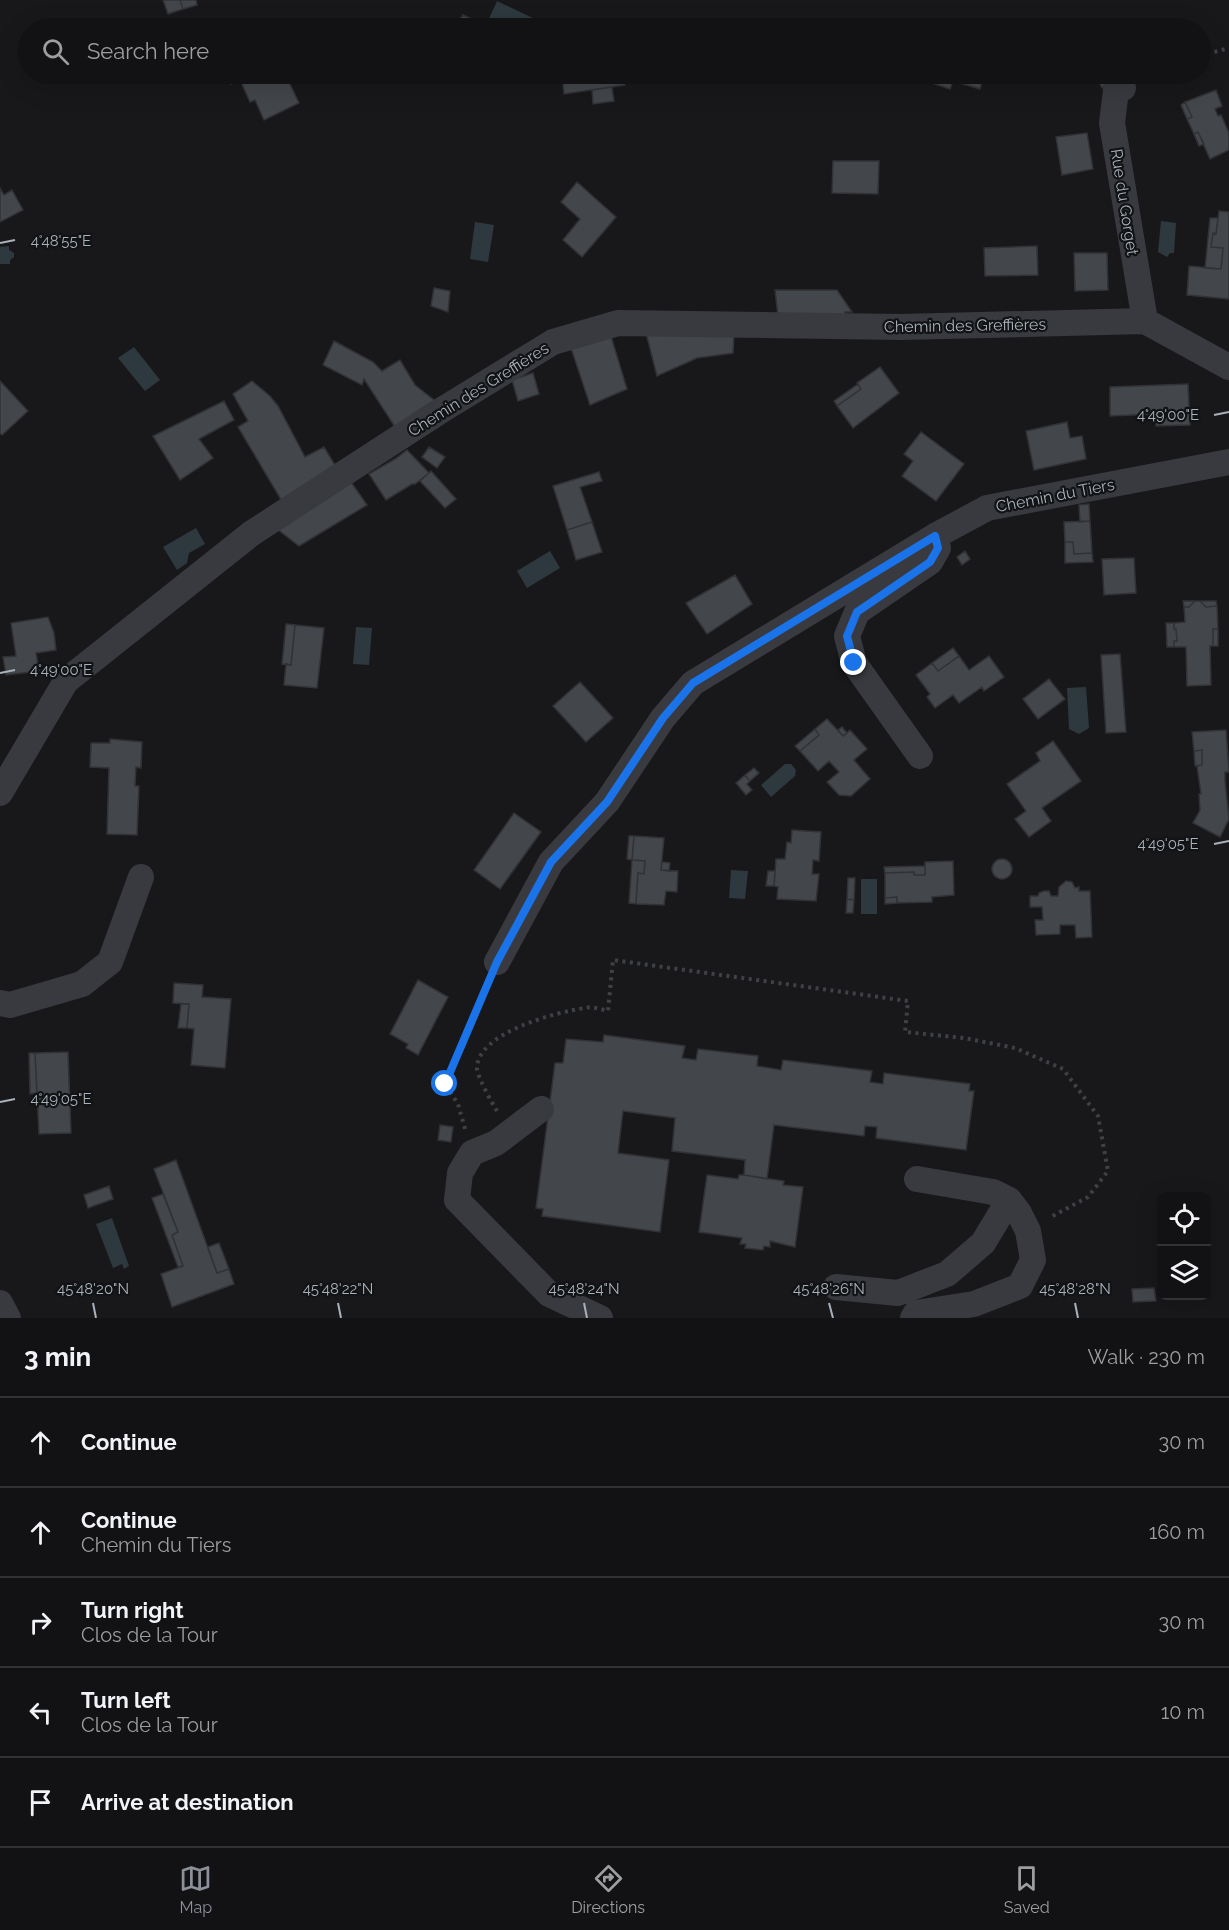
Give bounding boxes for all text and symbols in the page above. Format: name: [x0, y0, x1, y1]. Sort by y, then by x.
search box: [18, 18, 1211, 84]
icon: search: [39, 35, 72, 68]
text: Search here: [87, 38, 209, 64]
street label: Rue du Gorget: [1107, 147, 1142, 257]
text: 4°48'55"E: [31, 232, 91, 250]
street label: Chemin des Greffières: [884, 315, 1047, 336]
street label: Chemin des Greffières: [404, 338, 552, 440]
text: 4°49'00"E: [1137, 406, 1199, 424]
street label: Chemin du Tiers: [994, 475, 1116, 516]
route end: [840, 649, 866, 675]
text: 4°49'00"E: [30, 661, 92, 679]
text: 4°49'05"E: [1137, 835, 1199, 853]
route start: [431, 1070, 457, 1096]
text: 4°49'05"E: [30, 1090, 92, 1108]
map controls: [1157, 1192, 1211, 1300]
button: locate: [1157, 1192, 1211, 1246]
button: layers: [1157, 1246, 1211, 1300]
text: 45°48'20"N: [57, 1280, 129, 1298]
text: 45°48'22"N: [303, 1280, 373, 1298]
text: 45°48'24"N: [549, 1280, 620, 1298]
text: 45°48'26"N: [793, 1280, 865, 1298]
text: 45°48'28"N: [1039, 1280, 1111, 1298]
text: 3 min: [24, 1342, 91, 1372]
text: Walk · 230 m: [1087, 1345, 1205, 1369]
icon: ahead: [24, 1426, 57, 1459]
text: Continue: [81, 1429, 177, 1455]
text: 30 m: [1159, 1430, 1205, 1454]
text: Continue: [81, 1507, 177, 1533]
icon: ahead: [24, 1516, 57, 1549]
text: 160 m: [1149, 1520, 1205, 1544]
text: Chemin du Tiers: [81, 1533, 231, 1557]
text: Turn right: [81, 1597, 184, 1623]
icon: right: [24, 1606, 57, 1639]
text: 30 m: [1159, 1610, 1205, 1634]
text: Clos de la Tour: [81, 1623, 218, 1647]
text: Turn left: [81, 1687, 171, 1713]
icon: left: [24, 1696, 57, 1729]
text: 10 m: [1161, 1700, 1205, 1724]
text: Clos de la Tour: [81, 1713, 218, 1737]
icon: arrive: [24, 1786, 57, 1819]
text: Arrive at destination: [81, 1789, 294, 1815]
tab: Map: [179, 1862, 212, 1917]
tab: Directions: [571, 1862, 645, 1917]
tab: Saved: [1004, 1862, 1050, 1917]

